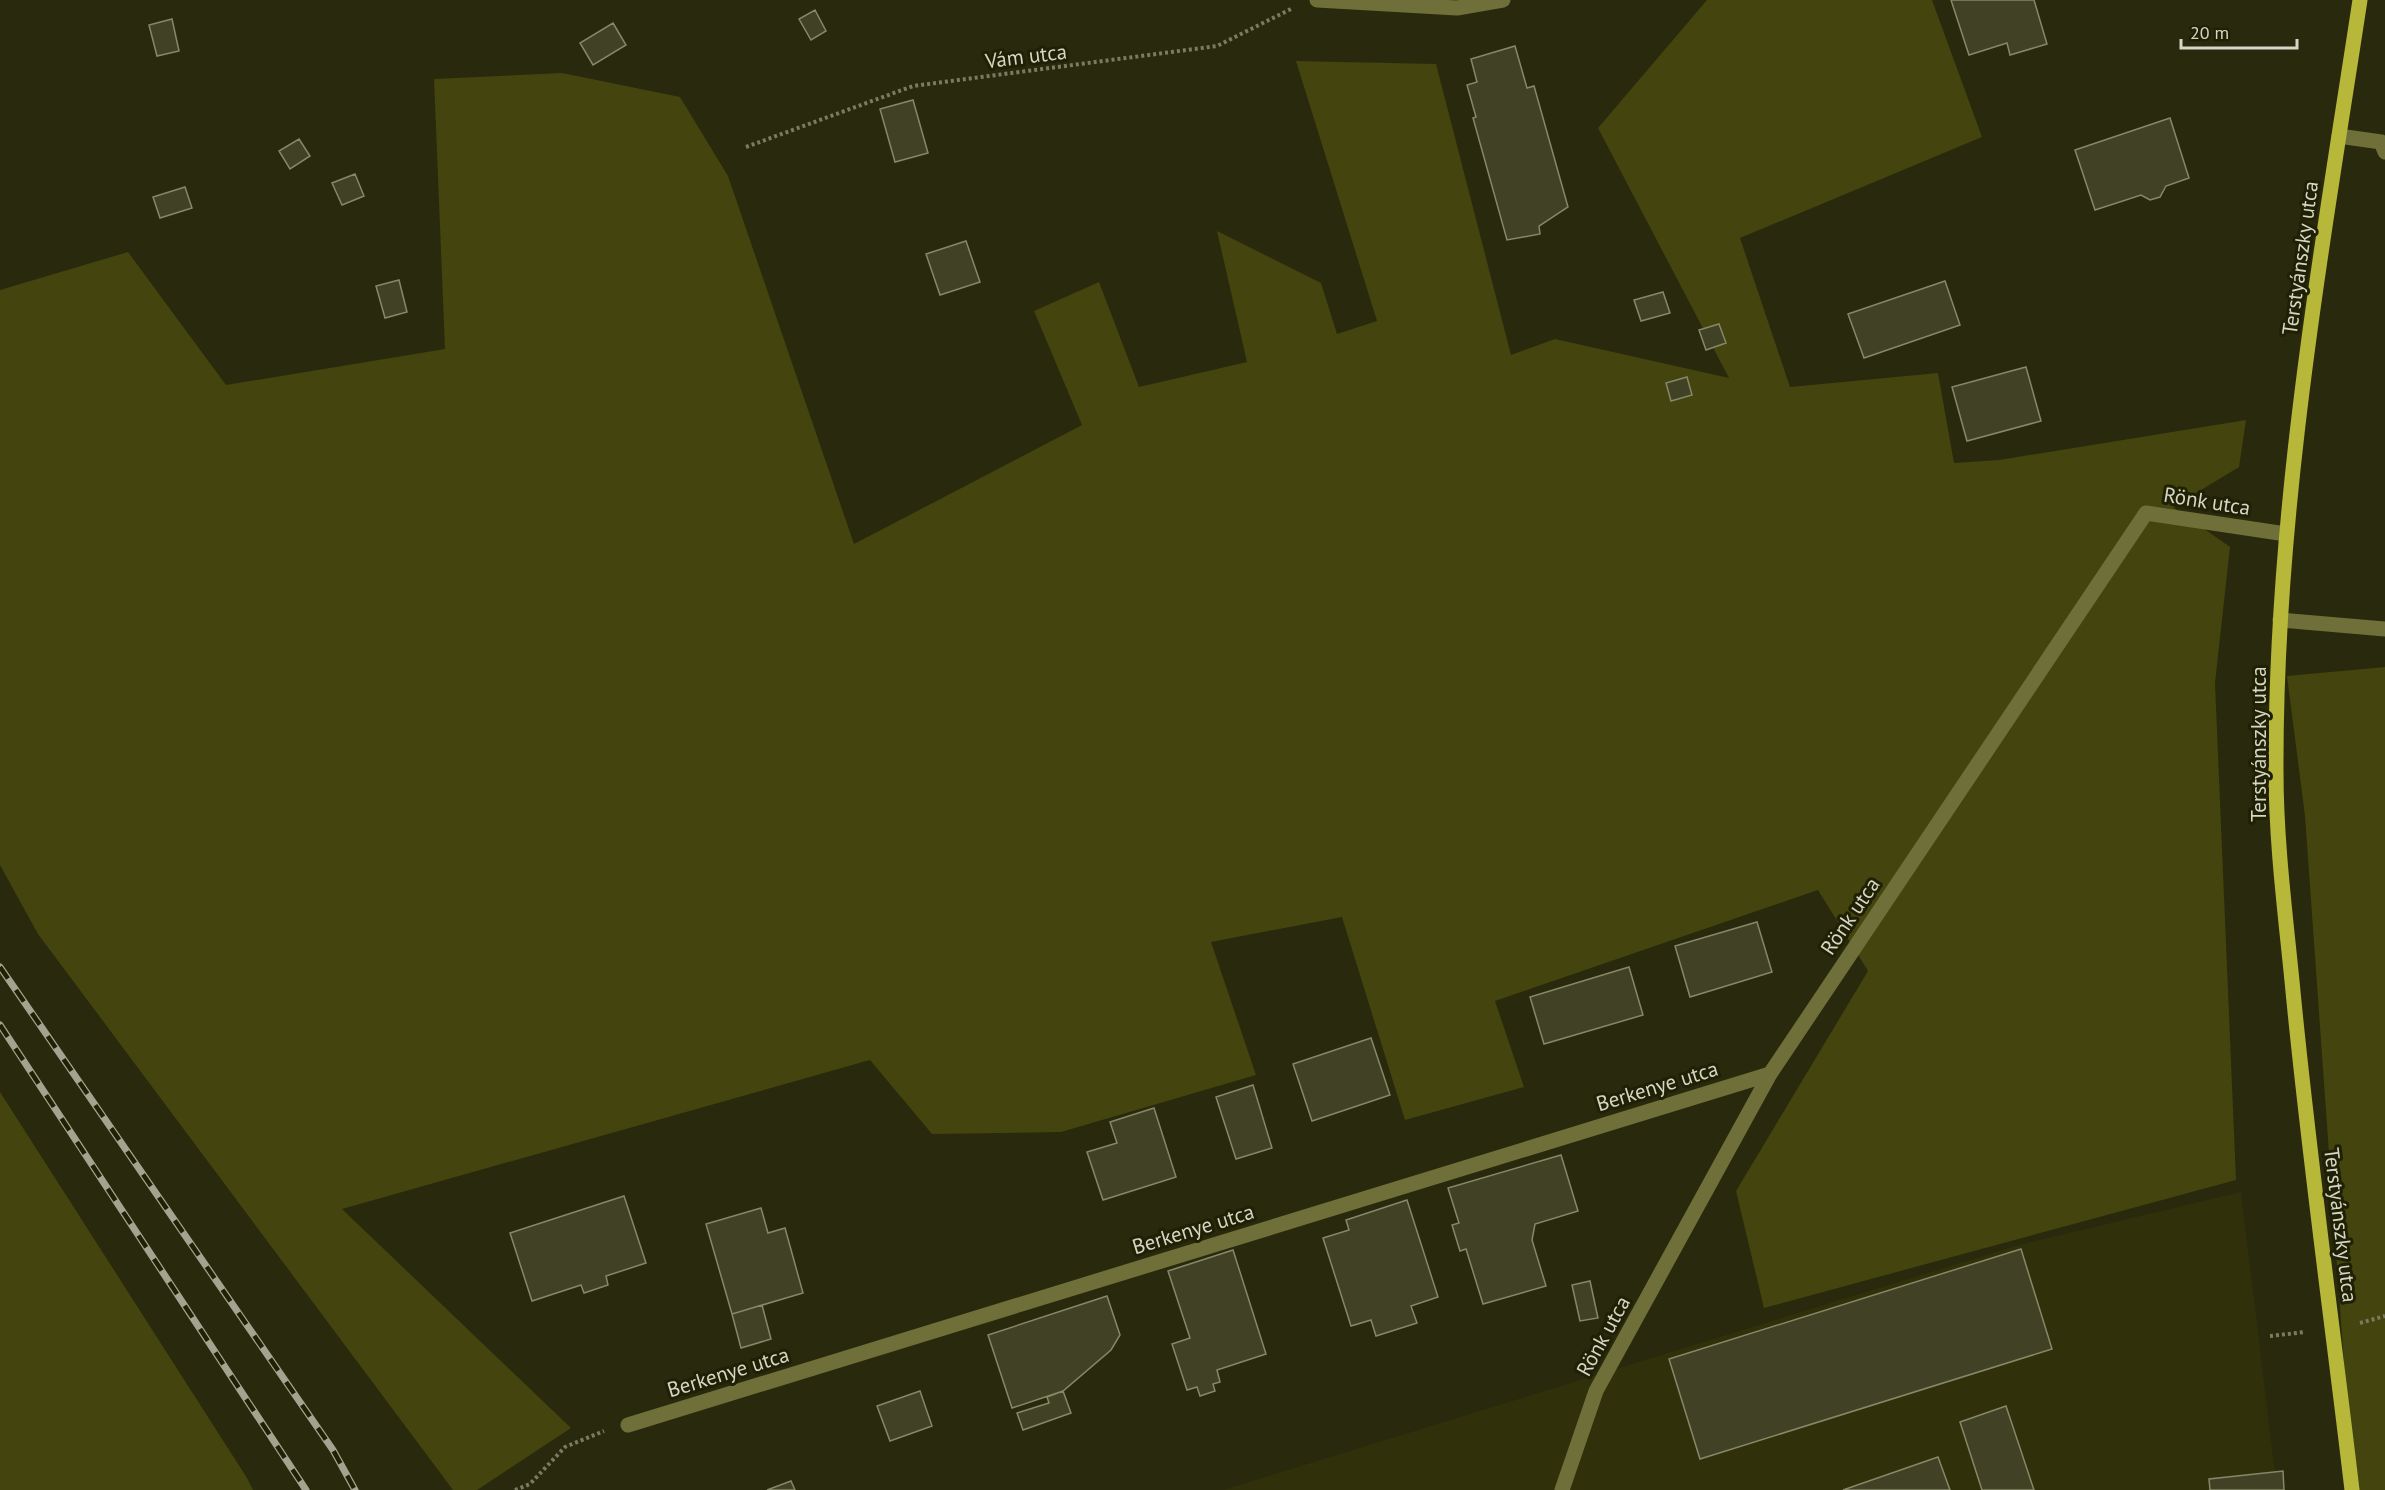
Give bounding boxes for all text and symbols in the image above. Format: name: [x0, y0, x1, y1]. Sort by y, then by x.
scale bar: [2181, 12, 2296, 50]
text: 20 m: [2190, 21, 2229, 44]
street label: Vám utca: [983, 38, 1068, 75]
street label: Terstyánszky utca: [2276, 179, 2324, 337]
street label: Rönk utca: [2162, 481, 2252, 521]
street label: Terstyánszky utca: [2245, 666, 2272, 822]
street label: Rönk utca: [1814, 872, 1886, 960]
street label: Berkenye utca: [1593, 1055, 1721, 1117]
street label: Terstyánszky utca: [2318, 1146, 2364, 1304]
street label: Berkenye utca: [1129, 1198, 1257, 1260]
street label: Rönk utca: [1570, 1291, 1636, 1381]
street label: Berkenye utca: [664, 1341, 792, 1403]

